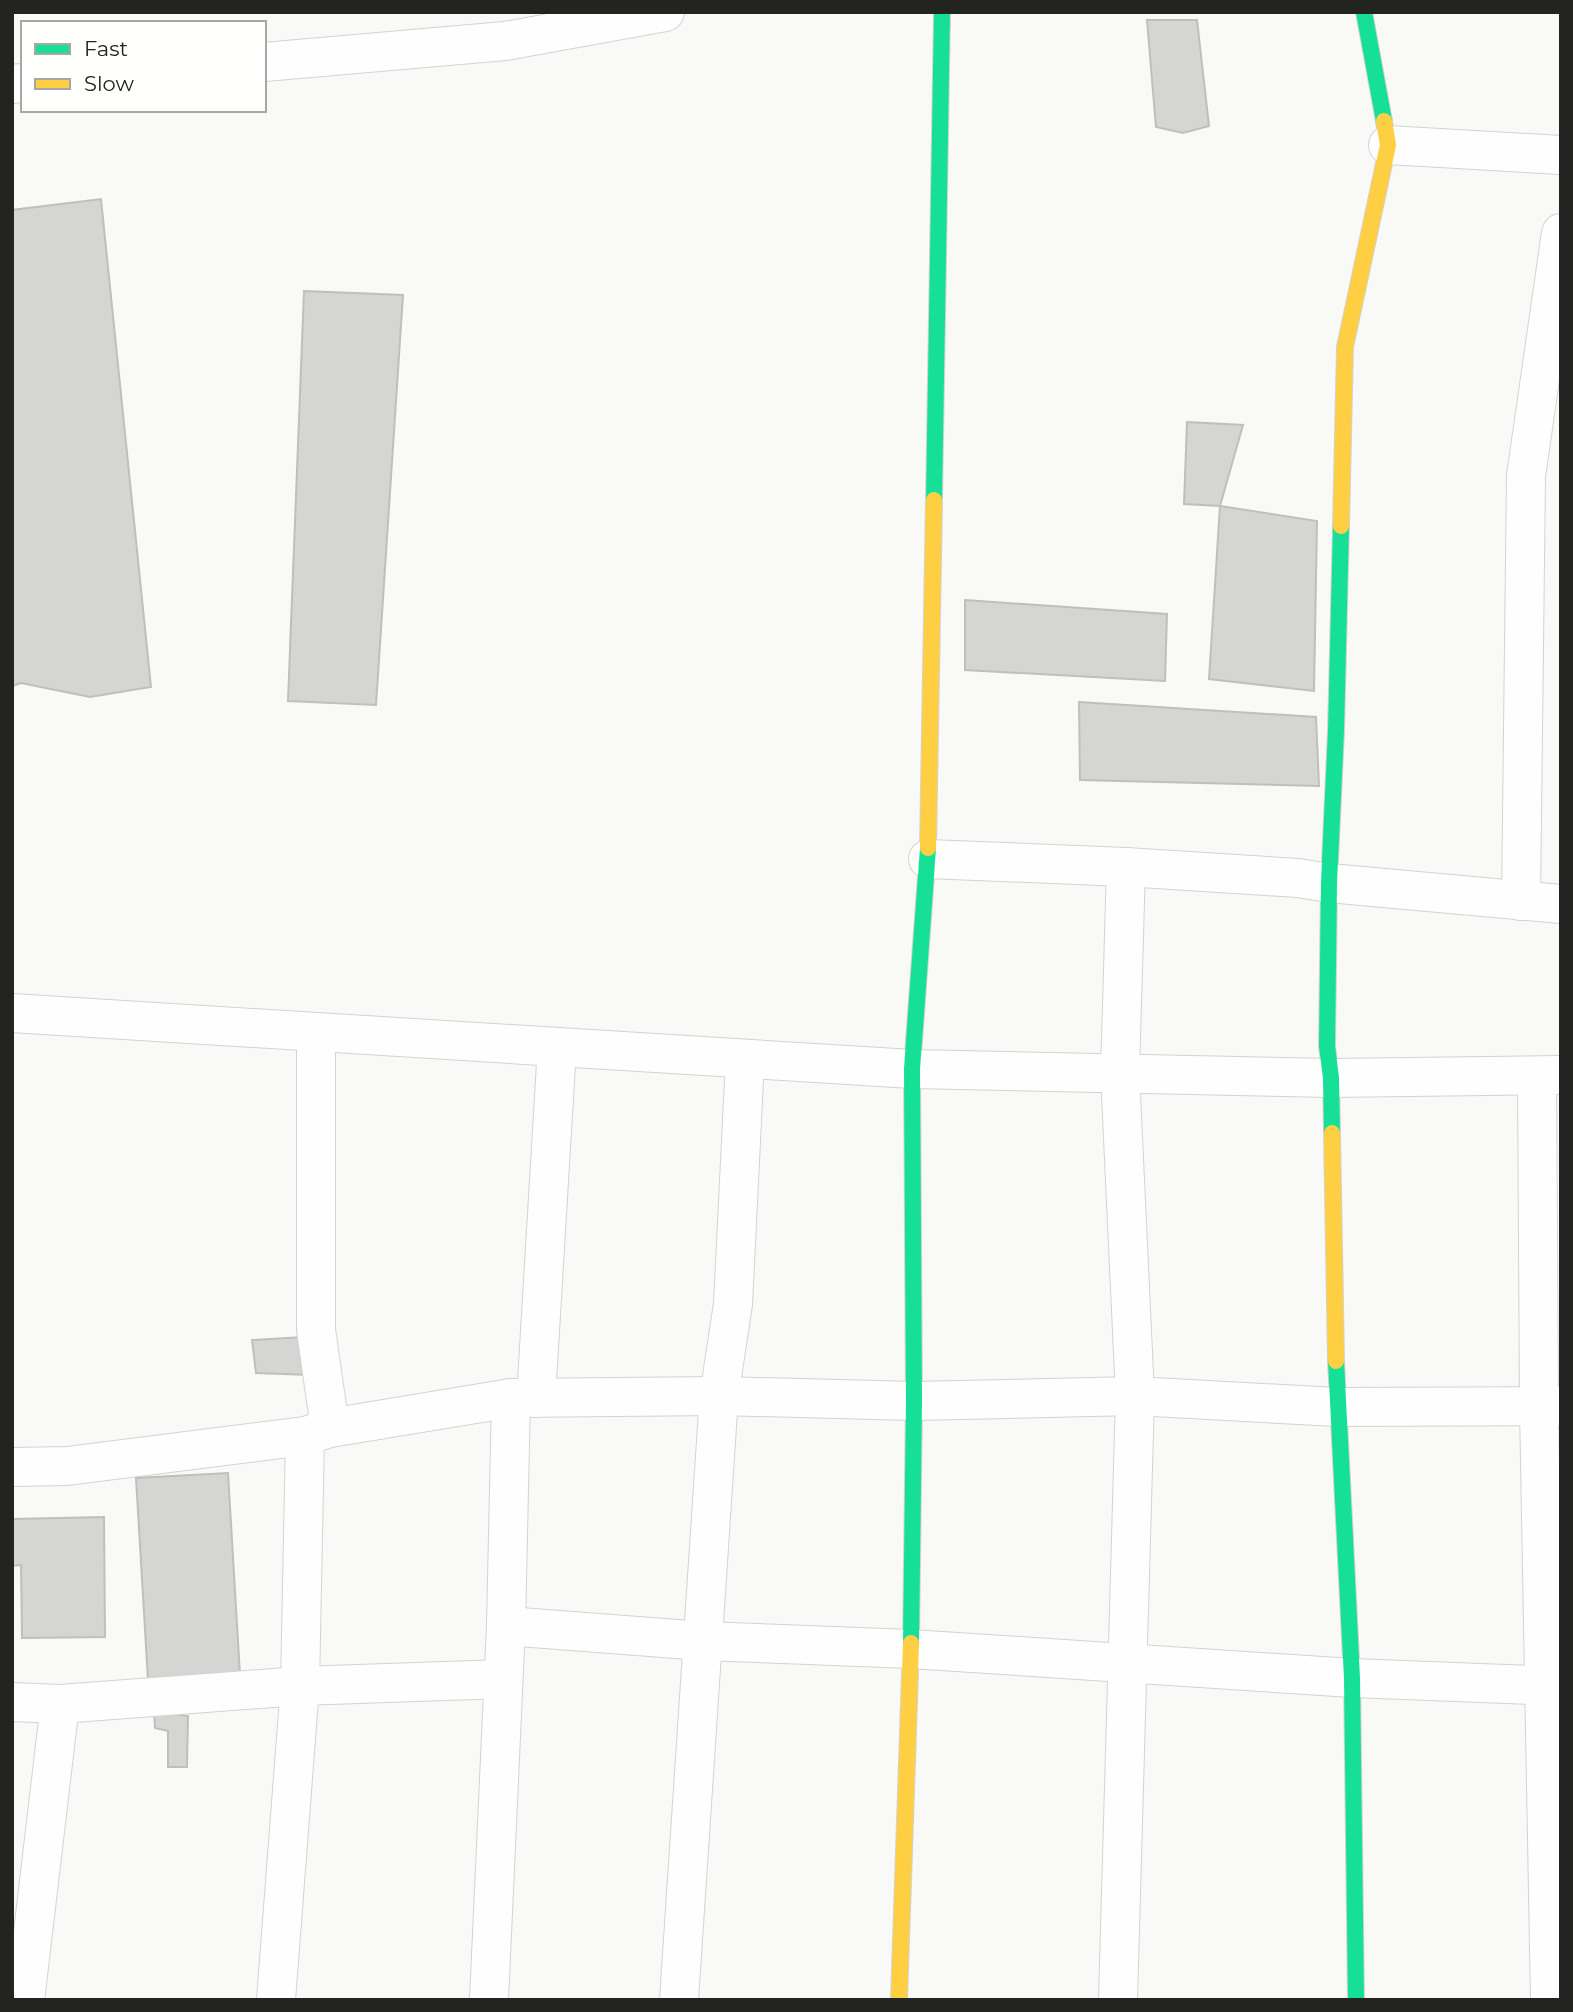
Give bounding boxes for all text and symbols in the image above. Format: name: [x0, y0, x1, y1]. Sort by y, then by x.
legend: [21, 21, 266, 112]
text: Fast: [84, 36, 128, 61]
text: Slow: [84, 71, 134, 96]

